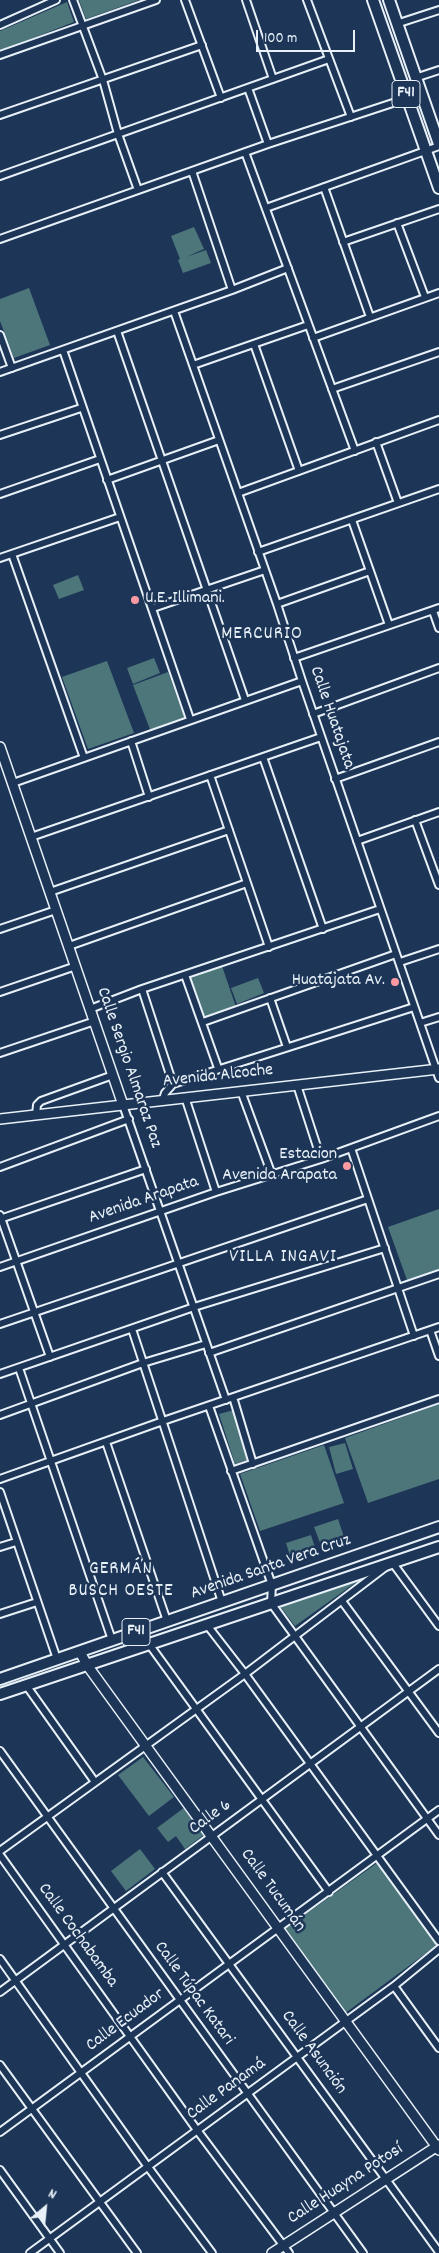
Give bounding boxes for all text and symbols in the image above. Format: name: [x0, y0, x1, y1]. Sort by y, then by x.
scale bar: [259, 20, 358, 52]
text: 100 m: [264, 28, 297, 50]
road number: F41: [392, 80, 420, 108]
place label: U.E. Illimani.: [145, 589, 225, 611]
marker: U.E. Illimani.: [129, 594, 141, 606]
district label: MERCURIO: [220, 624, 304, 646]
street label: Calle Huatajata: [303, 664, 359, 772]
place label: Huatajata Av.: [292, 971, 385, 993]
marker: Huatajata Av.: [389, 976, 401, 988]
street label: Calle Sergio Almaraz Paz: [90, 985, 166, 1151]
street label: Avenida Alcoche: [162, 1060, 274, 1094]
place label: Estacion Avenida Arapata: [222, 1145, 337, 1188]
marker: Estacion Avenida Arapata: [341, 1160, 353, 1172]
street label: Avenida Arapata: [86, 1172, 202, 1230]
district label: VILLA INGAVI: [228, 1247, 338, 1269]
street label: Avenida Santa Vera Cruz: [188, 1530, 354, 1606]
district label: GERMÁN BUSCH OESTE: [67, 1559, 175, 1603]
road number: F41: [122, 1618, 150, 1645]
street label: Calle 6: [186, 1796, 236, 1840]
street label: Calle Tucumán: [235, 1845, 309, 1937]
street label: Calle Cochabamba: [32, 1880, 122, 1992]
street label: Calle Túpac Katari: [148, 1938, 238, 2050]
street label: Calle Ecuador: [82, 1984, 170, 2058]
street label: Calle Asunción: [275, 2007, 351, 2099]
street label: Calle Panamá: [183, 2054, 271, 2126]
street label: Calle Huayna Potosí: [284, 2140, 408, 2230]
north arrow: [20, 2183, 70, 2233]
text: N: [44, 2184, 60, 2205]

